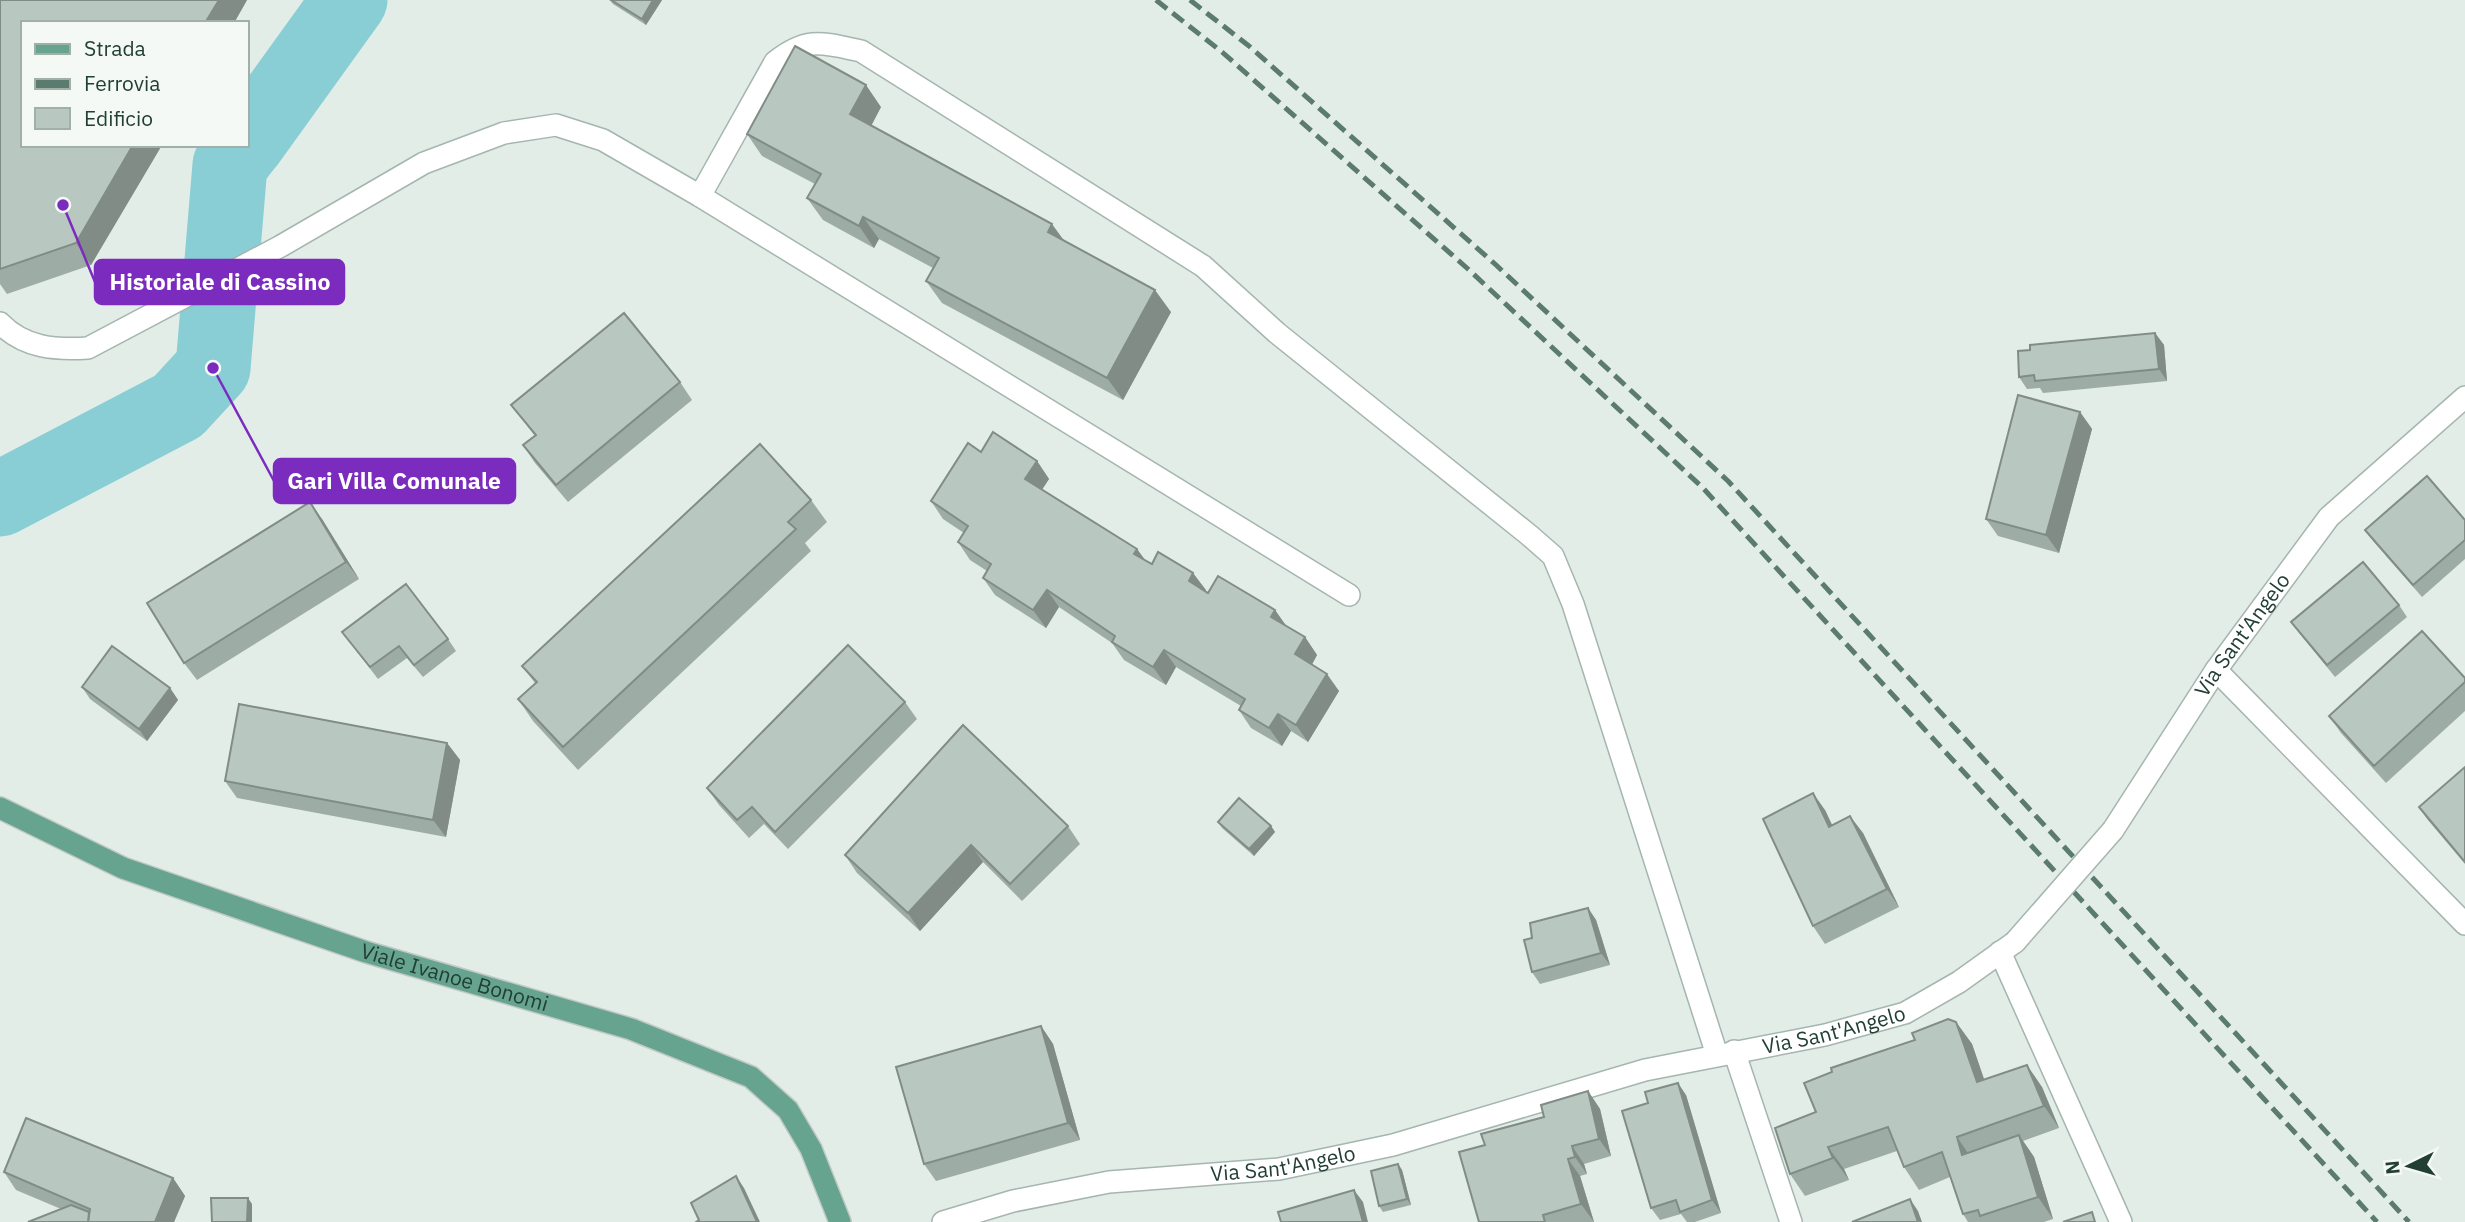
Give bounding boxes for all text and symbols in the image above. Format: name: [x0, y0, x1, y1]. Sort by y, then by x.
legend: [21, 21, 248, 147]
text: Strada: [84, 34, 146, 62]
text: Ferrovia: [84, 69, 160, 97]
text: Edificio: [84, 104, 153, 132]
callout: Historiale di Cassino: [95, 260, 344, 304]
text: Historiale di Cassino: [110, 266, 330, 296]
callout: Gari Villa Comunale: [274, 459, 515, 503]
text: Gari Villa Comunale: [287, 465, 501, 495]
street label: Via Sant'Angelo: [2187, 567, 2296, 702]
street label: Viale Ivanoe Bonomi: [357, 936, 552, 1017]
street label: Via Sant'Angelo: [1760, 999, 1908, 1060]
north arrow: [2374, 1131, 2444, 1201]
street label: Via Sant'Angelo: [1209, 1138, 1358, 1187]
text: N: [2380, 1160, 2405, 1175]

